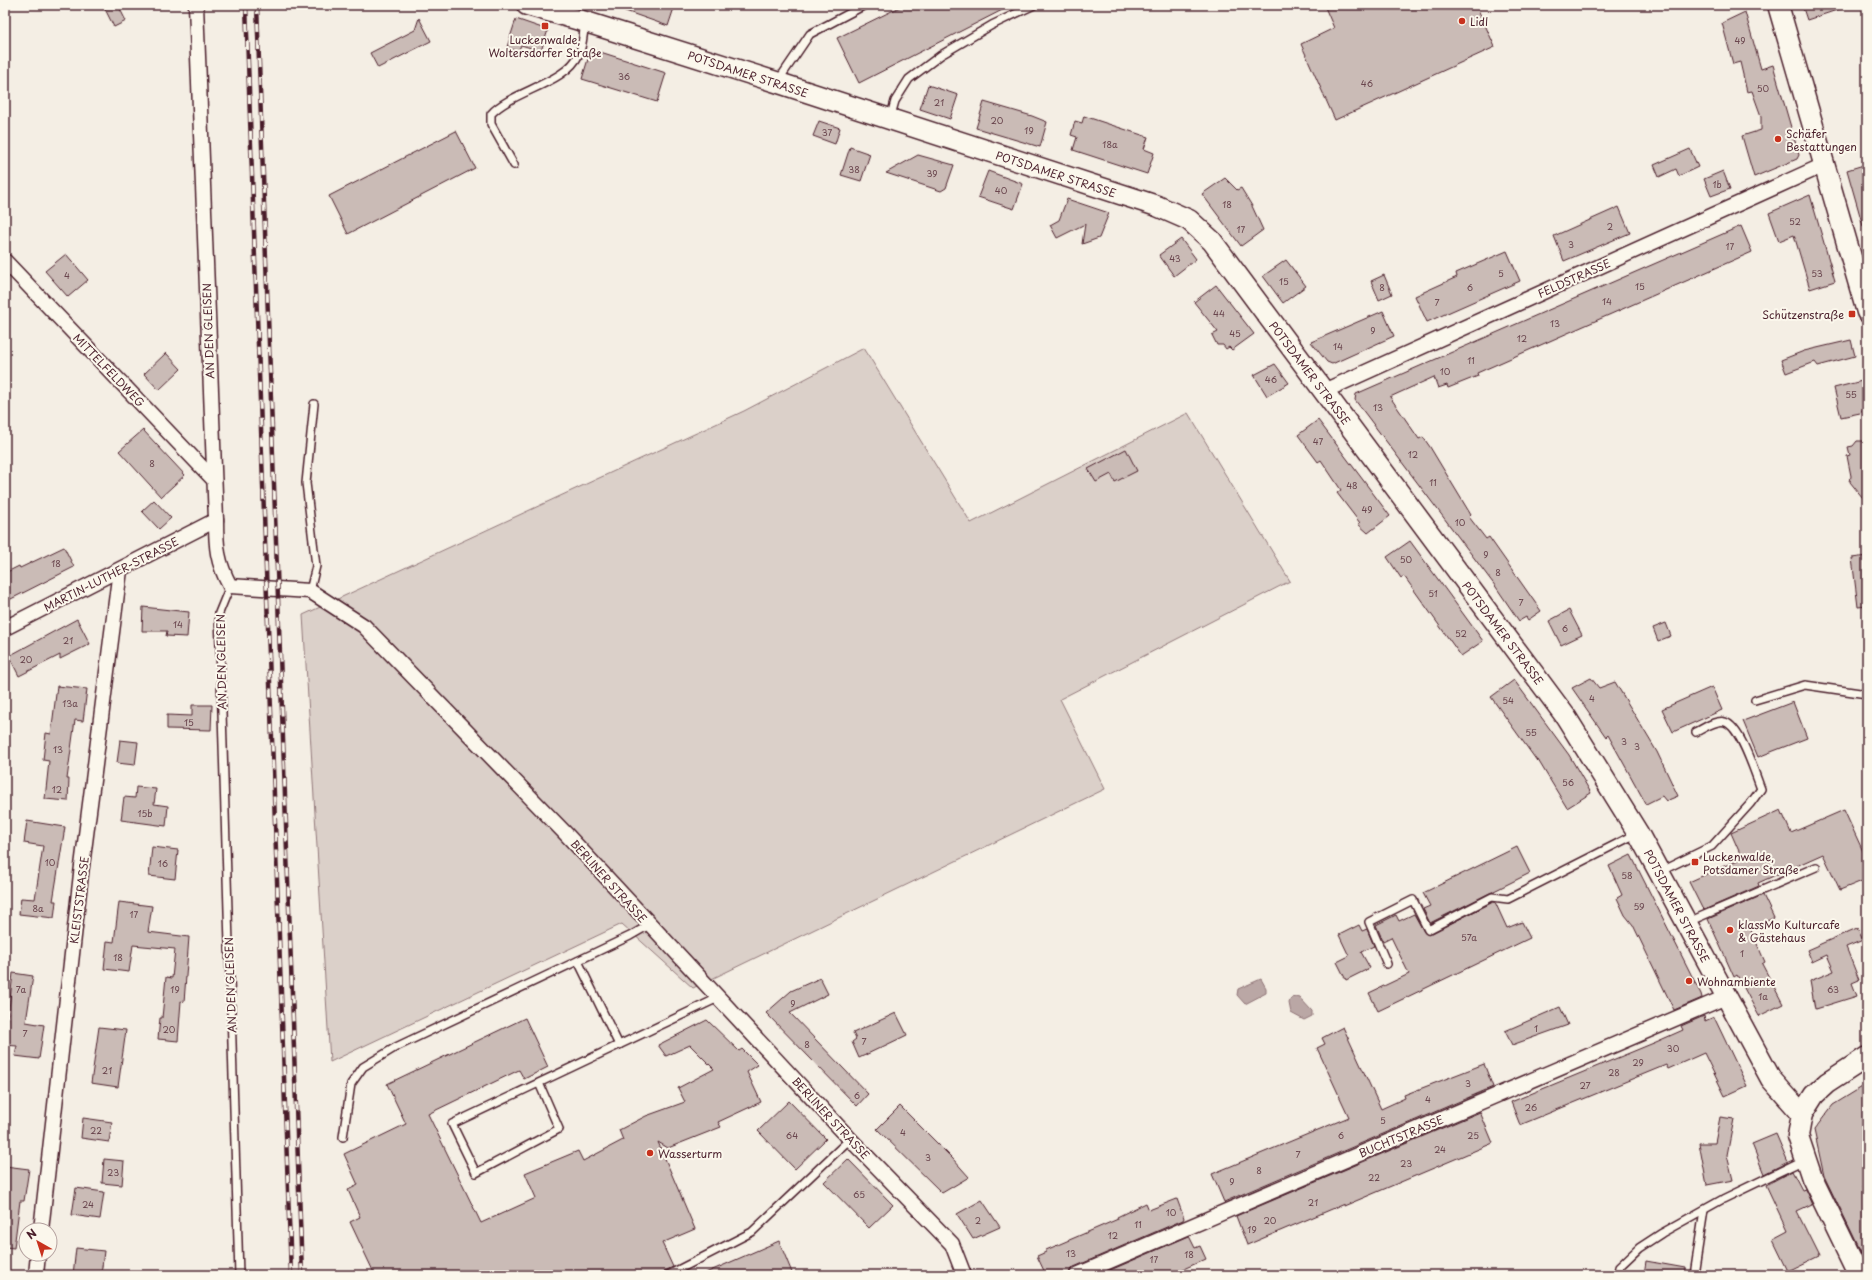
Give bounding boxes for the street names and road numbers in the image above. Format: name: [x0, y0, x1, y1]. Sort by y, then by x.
street label: POTSDAMER STRASSE: [685, 46, 811, 102]
street label: POTSDAMER STRASSE: [993, 146, 1119, 202]
street label: FELDSTRASSE: [1535, 254, 1613, 302]
street label: AN DEN GLEISEN: [198, 283, 218, 379]
street label: POTSDAMER STRASSE: [1265, 318, 1355, 428]
street label: MITTELFELDWEG: [69, 329, 149, 411]
street label: MARTIN-LUTHER-STRASSE: [41, 532, 181, 616]
street label: POTSDAMER STRASSE: [1458, 578, 1548, 688]
street label: AN DEN GLEISEN: [212, 614, 230, 710]
street label: BERLINER STRASSE: [567, 835, 651, 927]
street label: POTSDAMER STRASSE: [1640, 846, 1714, 966]
street label: KLEISTSTRASSE: [65, 855, 93, 945]
street label: AN DEN GLEISEN: [220, 937, 240, 1033]
street label: BERLINER STRASSE: [788, 1073, 874, 1163]
street label: BUCHTSTRASSE: [1356, 1110, 1446, 1162]

